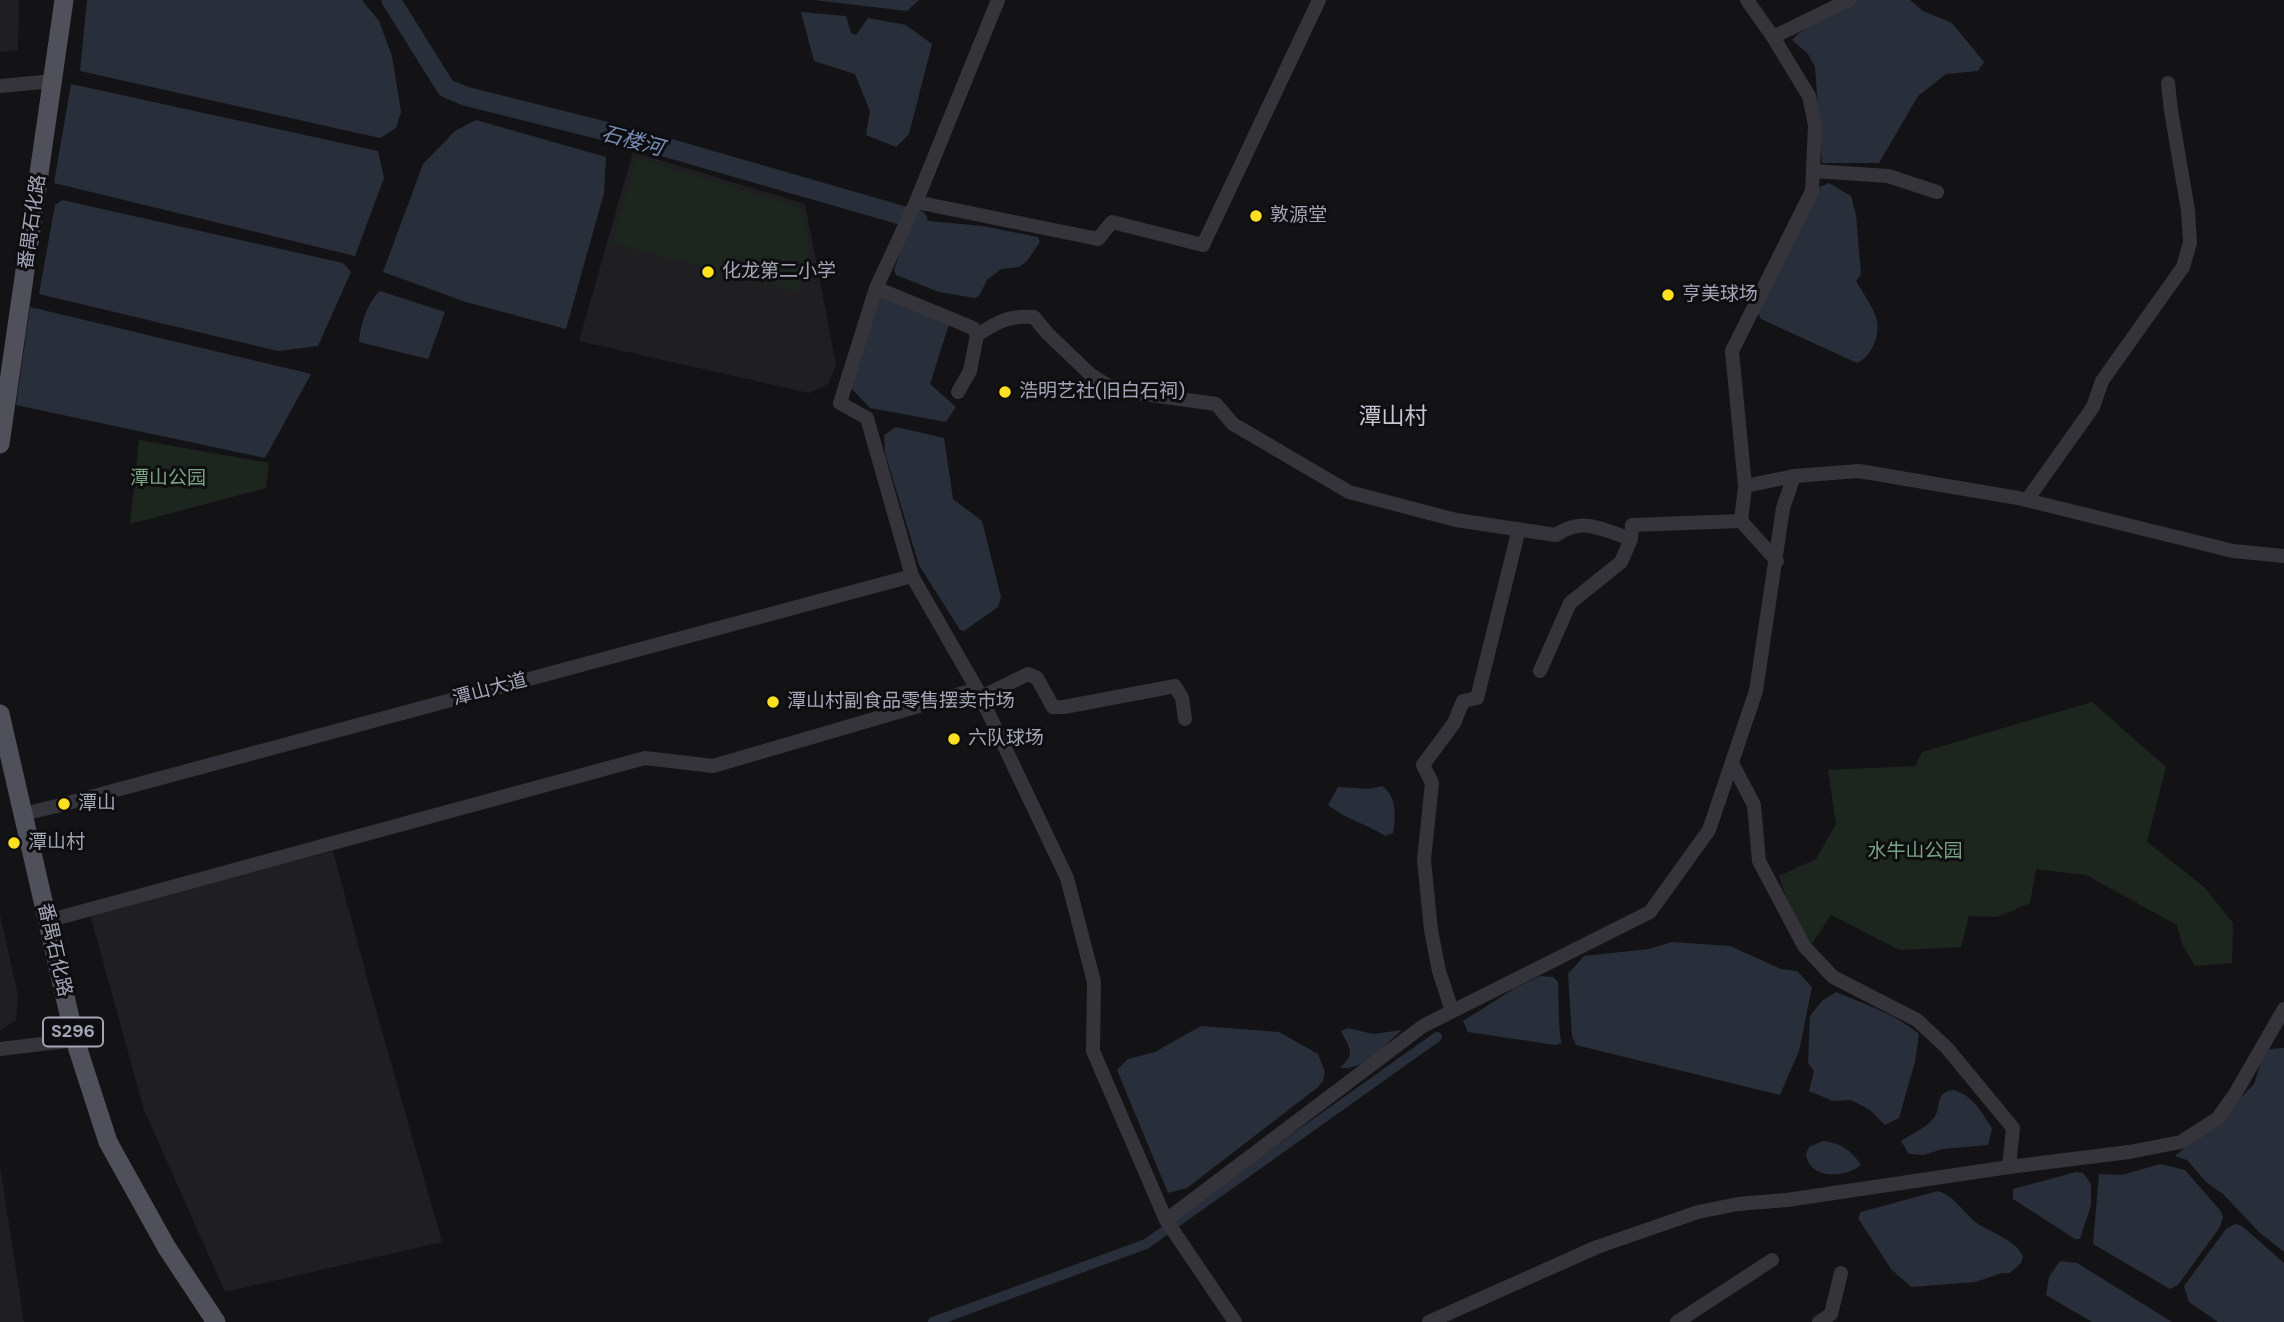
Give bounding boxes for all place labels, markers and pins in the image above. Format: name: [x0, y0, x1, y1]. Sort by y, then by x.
place label: 敦源堂: [1270, 205, 1327, 227]
marker: 敦源堂: [1248, 208, 1264, 224]
place label: 化龙第二小学: [722, 261, 836, 283]
marker: 化龙第二小学: [700, 264, 716, 280]
place label: 亨美球场: [1682, 284, 1758, 306]
marker: 亨美球场: [1660, 287, 1676, 303]
place label: 浩明艺社(旧白石祠): [1019, 381, 1185, 403]
marker: 浩明艺社(旧白石祠): [997, 384, 1013, 400]
place label: 潭山村副食品零售摆卖市场: [787, 691, 1015, 713]
marker: 潭山村副食品零售摆卖市场: [765, 694, 781, 710]
place label: 六队球场: [968, 728, 1044, 750]
marker: 六队球场: [946, 731, 962, 747]
place label: 潭山: [78, 793, 116, 815]
marker: 潭山: [56, 796, 72, 812]
place label: 潭山村: [28, 832, 85, 854]
marker: 潭山村: [6, 835, 22, 851]

